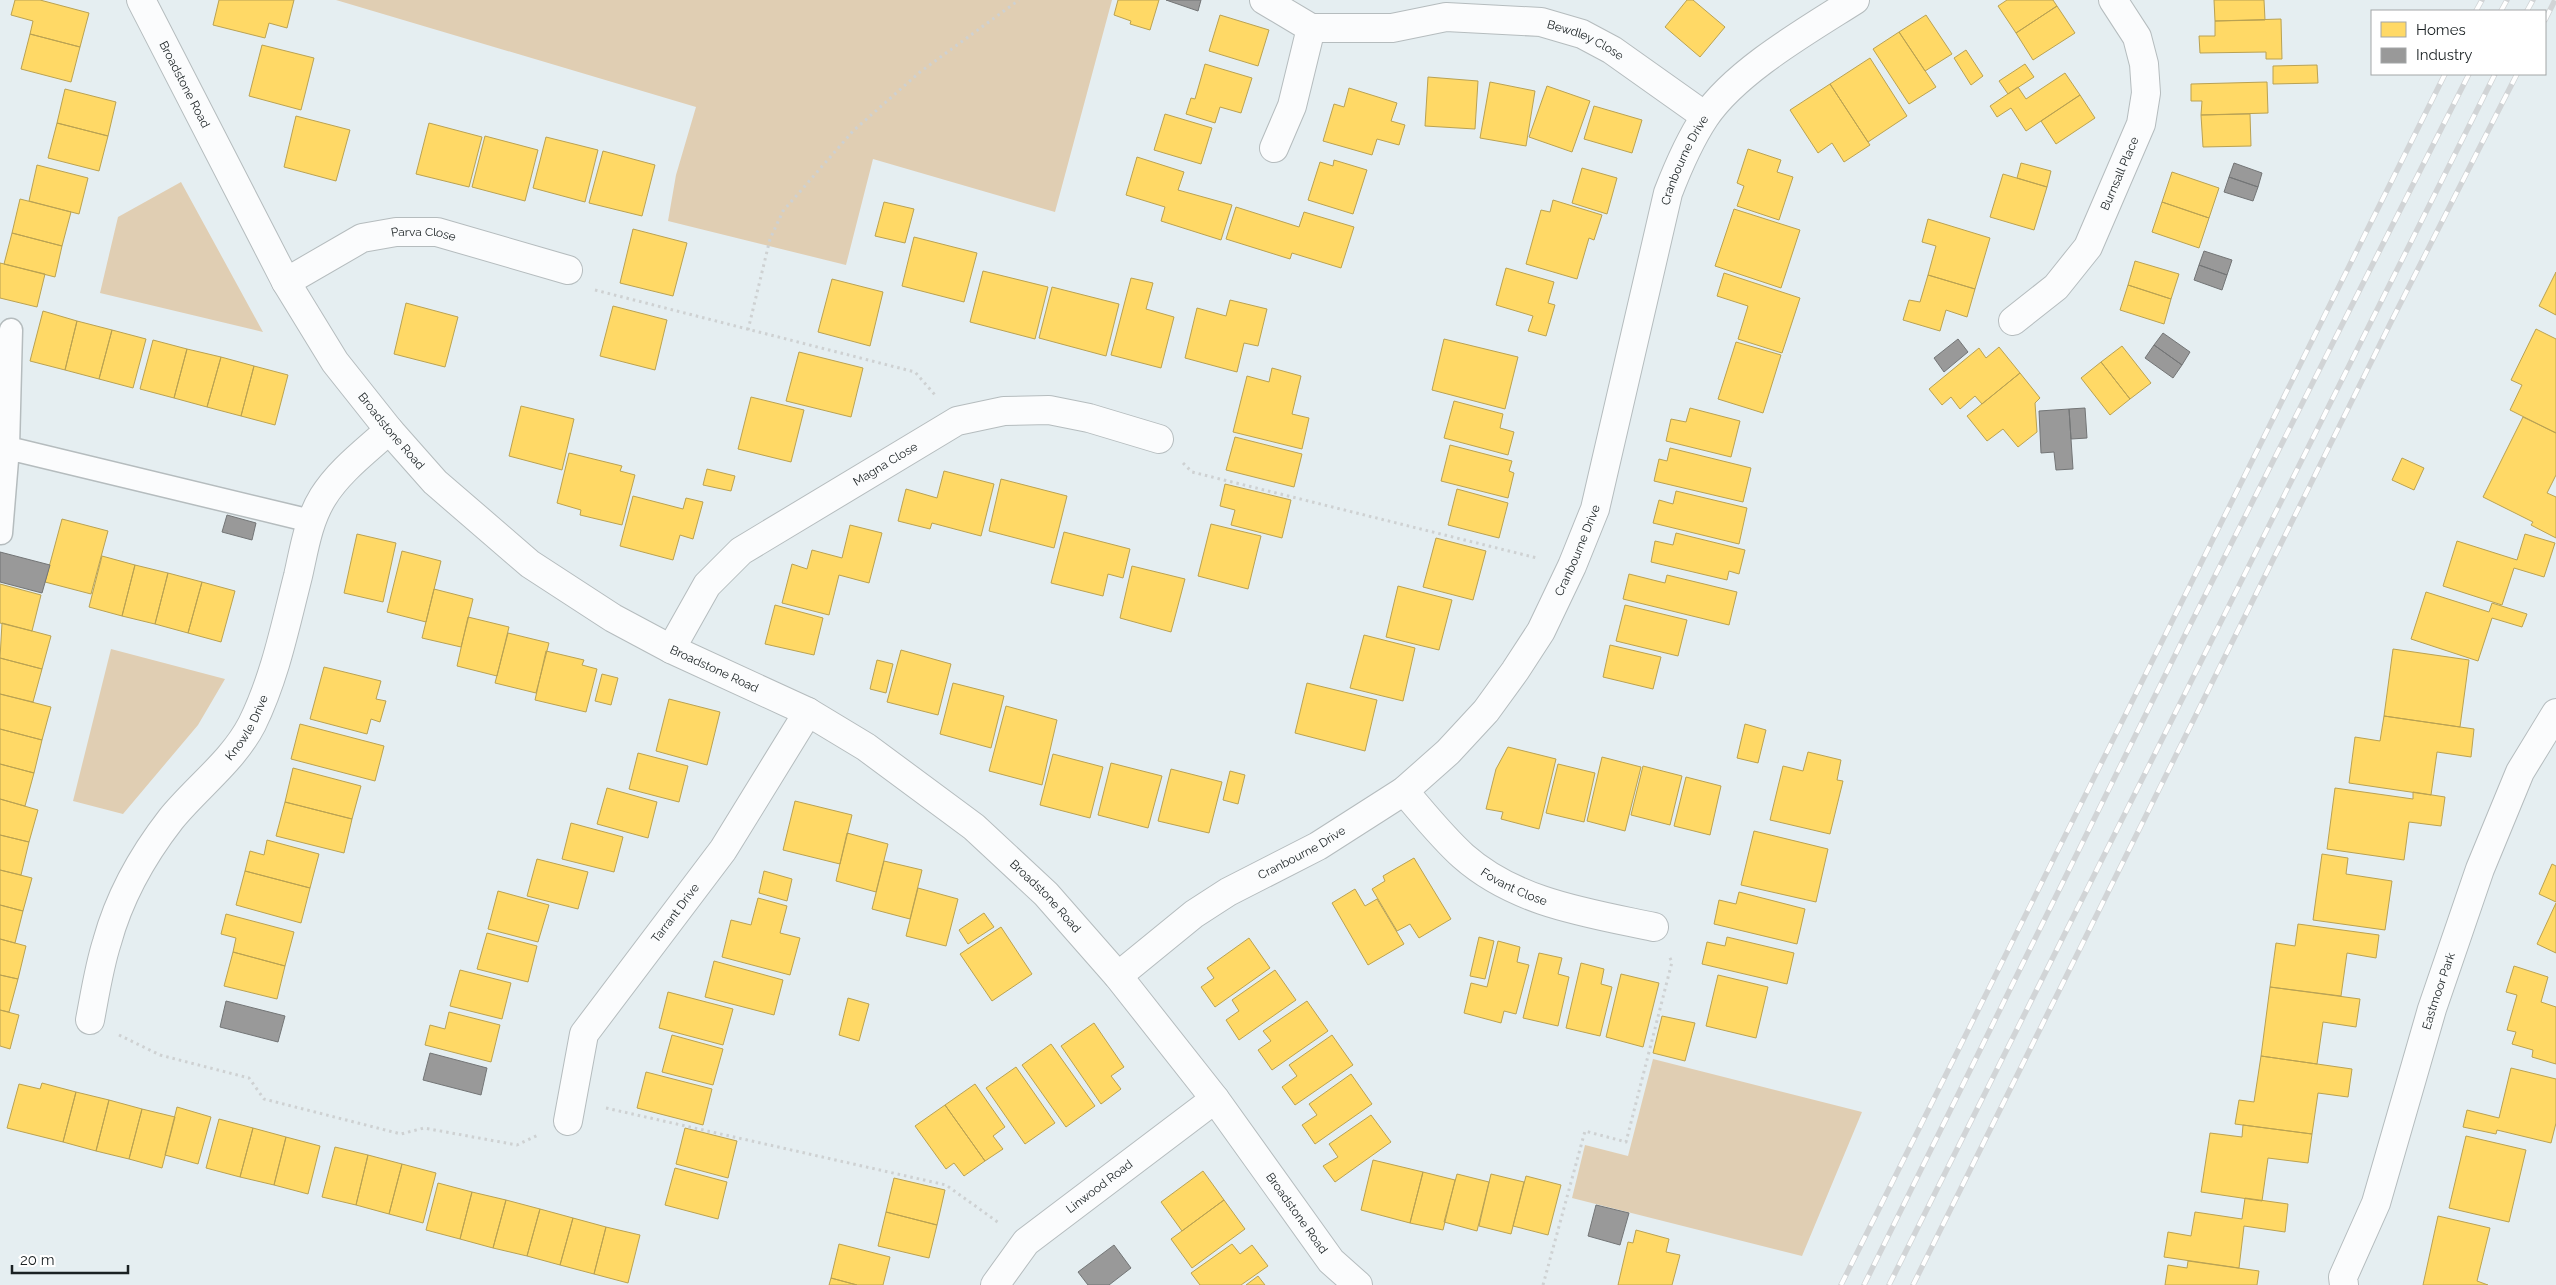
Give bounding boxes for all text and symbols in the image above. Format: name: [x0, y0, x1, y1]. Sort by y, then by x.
legend: [2371, 10, 2546, 75]
street label: Bewdley Close: [1545, 17, 1626, 63]
text: Homes: [2416, 21, 2466, 39]
street label: Broadstone Road: [156, 39, 213, 130]
text: Industry: [2416, 46, 2472, 64]
street label: Cranbourne Drive: [1658, 113, 1711, 206]
street label: Burnsall Place: [2098, 135, 2142, 213]
street label: Parva Close: [390, 225, 458, 244]
street label: Broadstone Road: [355, 390, 428, 472]
street label: Magna Close: [851, 439, 920, 489]
street label: Cranbourne Drive: [1552, 504, 1603, 598]
street label: Broadstone Road: [668, 642, 761, 695]
street label: Knowle Drive: [222, 693, 271, 763]
street label: Cranbourne Drive: [1256, 823, 1348, 882]
street label: Broadstone Road: [1007, 857, 1084, 936]
street label: Fovant Close: [1478, 865, 1549, 908]
street label: Tarrant Drive: [649, 881, 702, 945]
street label: Eastmoor Park: [2419, 950, 2458, 1031]
street label: Linwood Road: [1063, 1157, 1135, 1216]
street label: Broadstone Road: [1263, 1170, 1330, 1256]
scale bar: [12, 1242, 129, 1274]
text: 20 m: [20, 1251, 55, 1269]

